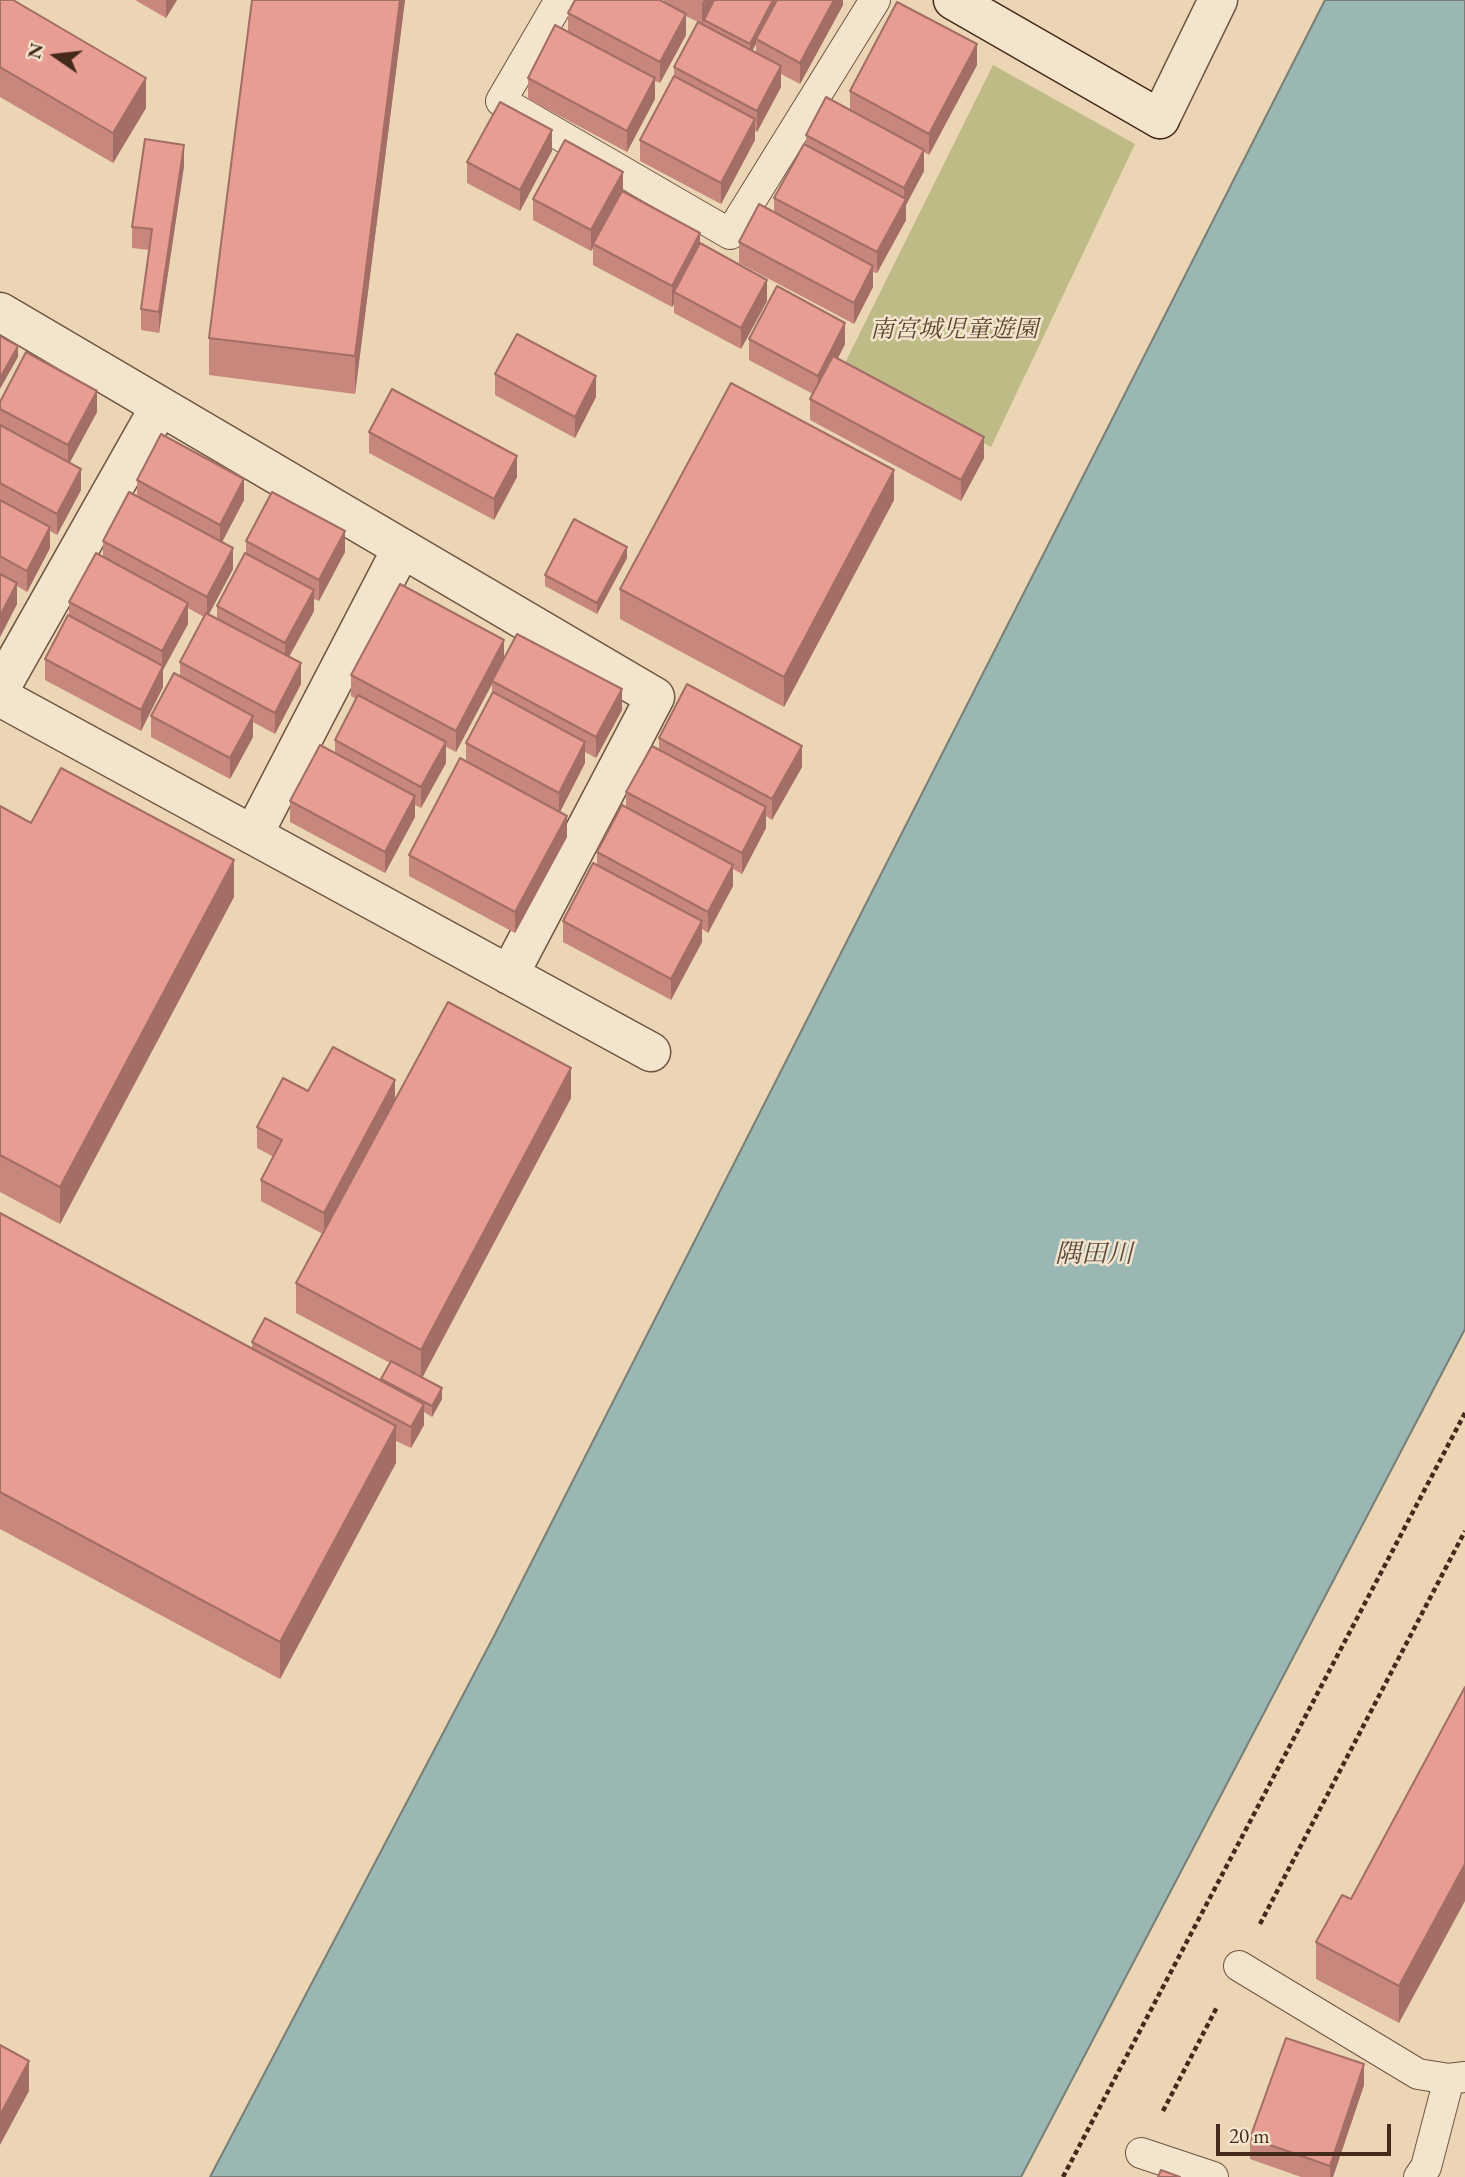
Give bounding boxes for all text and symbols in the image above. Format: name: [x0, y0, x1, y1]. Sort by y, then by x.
north arrow: [21, 21, 91, 91]
text: N: [21, 40, 49, 61]
park label: 南宮城児童遊園: [870, 316, 1038, 344]
water label: 隅田川: [1055, 1239, 1133, 1271]
scale bar: [1220, 2110, 1395, 2154]
text: 20 m: [1229, 2122, 1270, 2149]

